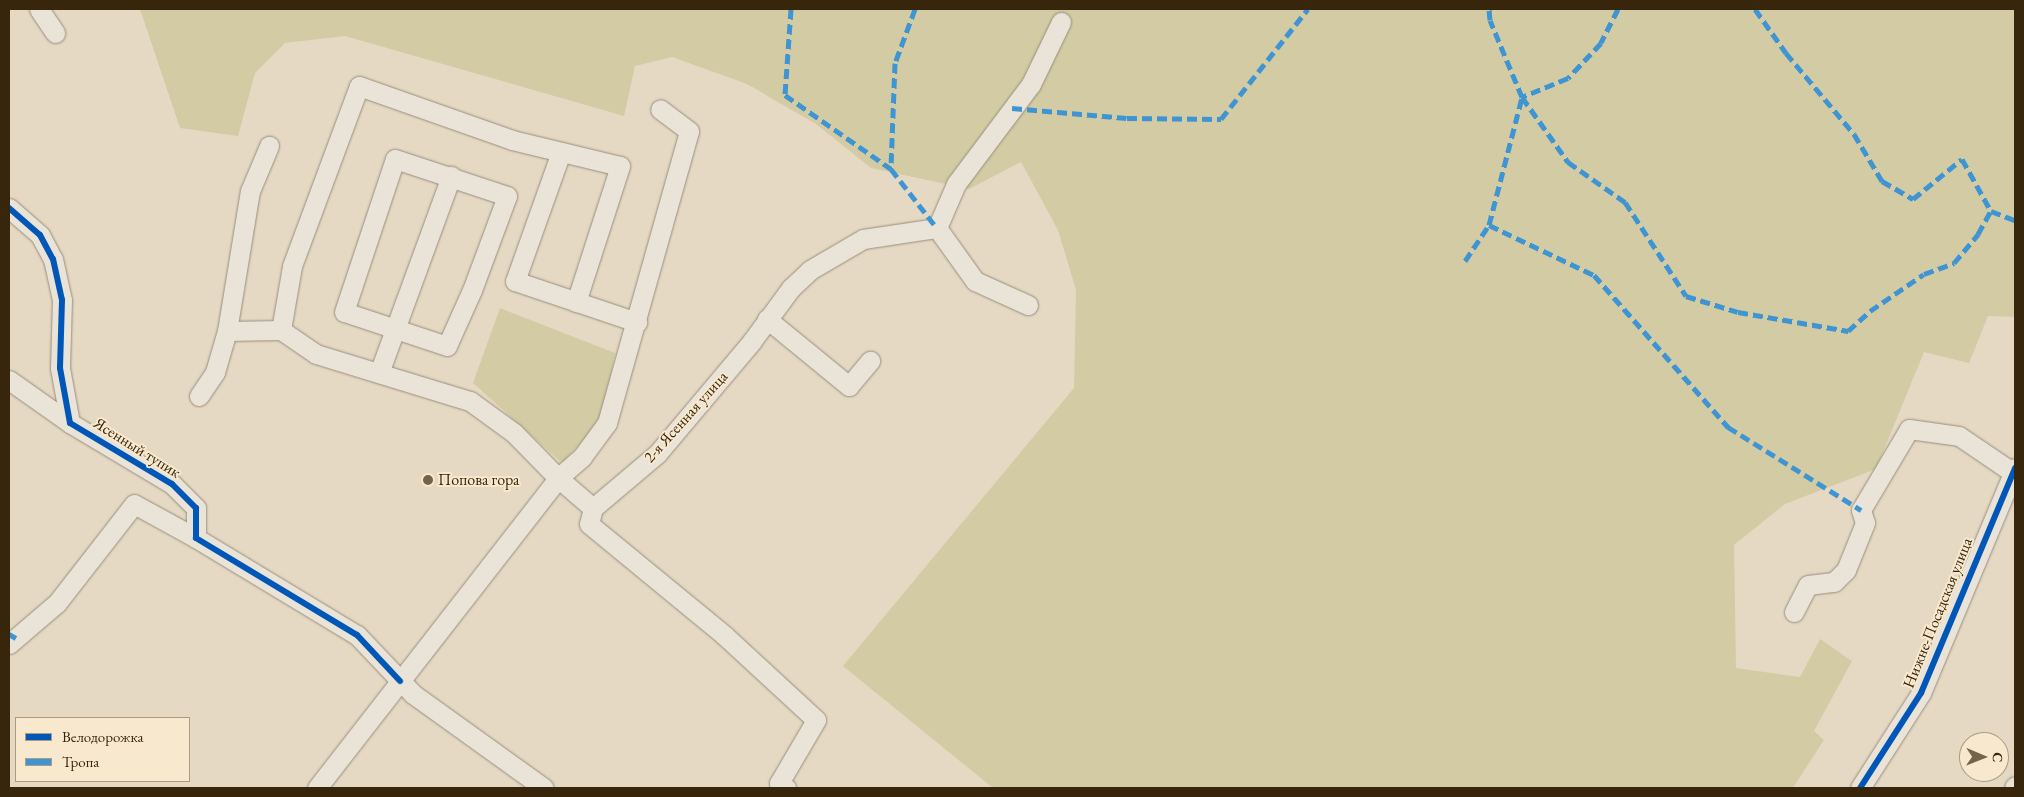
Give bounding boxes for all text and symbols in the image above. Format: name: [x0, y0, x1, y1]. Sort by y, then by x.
street label: 2-я Ясенная улица: [640, 367, 732, 467]
street label: Ясенный тупик: [90, 414, 184, 482]
place label: Попова гора: [438, 470, 519, 490]
marker: Попова гора: [422, 474, 434, 486]
street label: Нижне-Посадская улица: [1899, 535, 1977, 691]
legend: [15, 717, 190, 782]
text: Велодорожка: [62, 727, 143, 746]
north arrow: [1959, 732, 2009, 782]
text: Тропа: [62, 752, 99, 771]
text: С: [1989, 752, 2007, 762]

